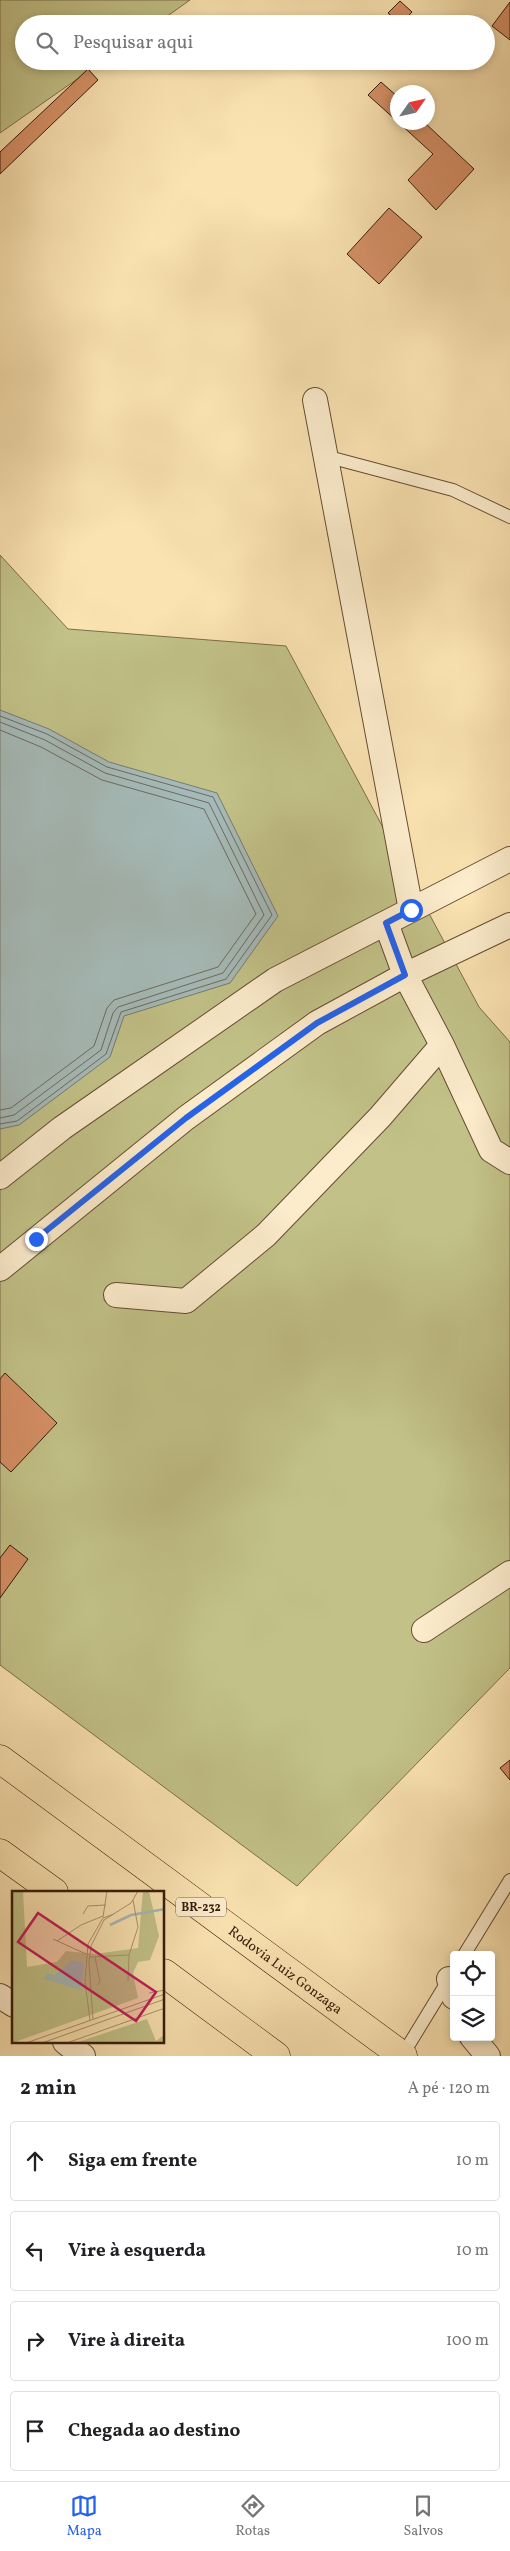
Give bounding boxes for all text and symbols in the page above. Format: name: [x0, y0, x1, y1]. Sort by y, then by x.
search box: [15, 15, 495, 70]
icon: search: [33, 29, 61, 57]
text: Pesquisar aqui: [73, 30, 193, 56]
north arrow: [390, 85, 435, 130]
route start: [400, 899, 423, 922]
route end: [25, 1228, 48, 1251]
inset map: [12, 1891, 165, 2044]
road number: BR-232: [176, 1898, 226, 1916]
street label: Rodovia Luiz Gonzaga: [224, 1922, 346, 2019]
map controls: [450, 1951, 495, 2041]
button: locate: [450, 1951, 495, 1996]
button: layers: [450, 1996, 495, 2041]
text: 2 min: [20, 2074, 77, 2103]
text: A pé · 120 m: [408, 2078, 490, 2100]
icon: ahead: [21, 2147, 49, 2175]
text: Siga em frente: [68, 2148, 197, 2174]
text: 10 m: [456, 2150, 489, 2172]
icon: left: [21, 2237, 49, 2265]
text: Vire à esquerda: [68, 2238, 206, 2264]
text: 10 m: [456, 2240, 489, 2262]
icon: right: [21, 2327, 49, 2355]
text: Vire à direita: [68, 2328, 185, 2354]
text: 100 m: [446, 2330, 489, 2352]
icon: arrive: [21, 2417, 49, 2445]
text: Chegada ao destino: [68, 2418, 240, 2444]
tab: Mapa: [67, 2492, 102, 2541]
tab: Rotas: [235, 2492, 270, 2541]
tab: Salvos: [404, 2492, 443, 2541]

